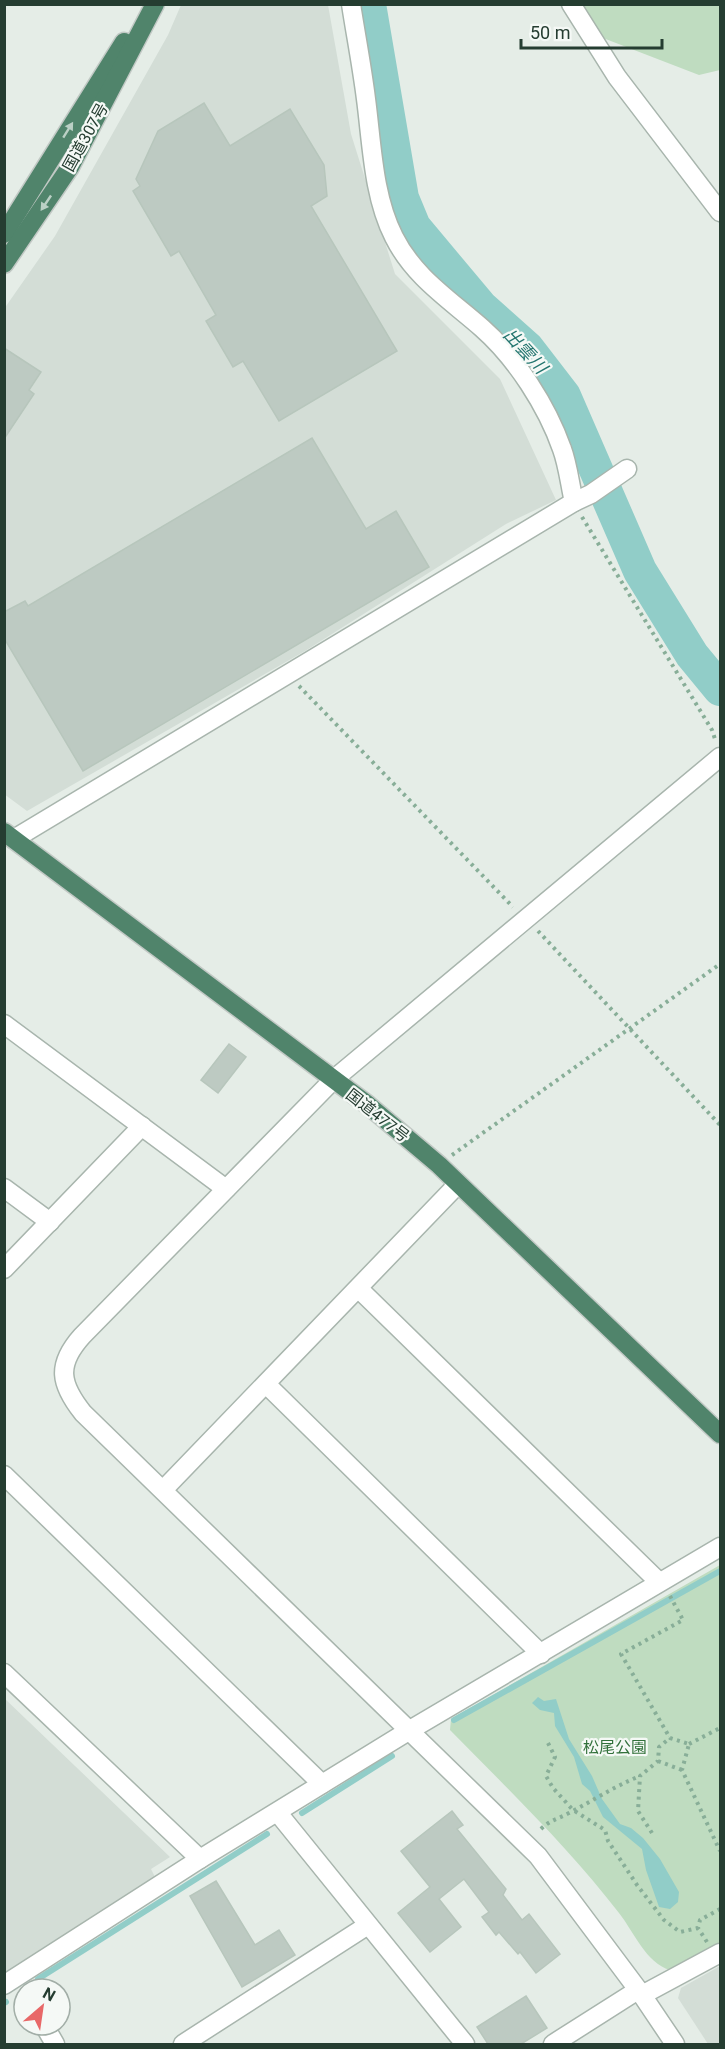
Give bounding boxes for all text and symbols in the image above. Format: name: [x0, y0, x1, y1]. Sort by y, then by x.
scale bar: [521, 12, 662, 50]
text: 50 m: [530, 22, 570, 43]
street label: 国道307号: [59, 100, 112, 175]
one-way arrow: [63, 122, 74, 138]
one-way arrow: [40, 194, 52, 210]
water label: 出雲川: [499, 324, 553, 379]
street label: 国道477号: [342, 1085, 413, 1146]
park label: 松尾公園: [583, 1738, 647, 1757]
north arrow: [12, 1977, 72, 2037]
text: N: [39, 1983, 59, 2005]

